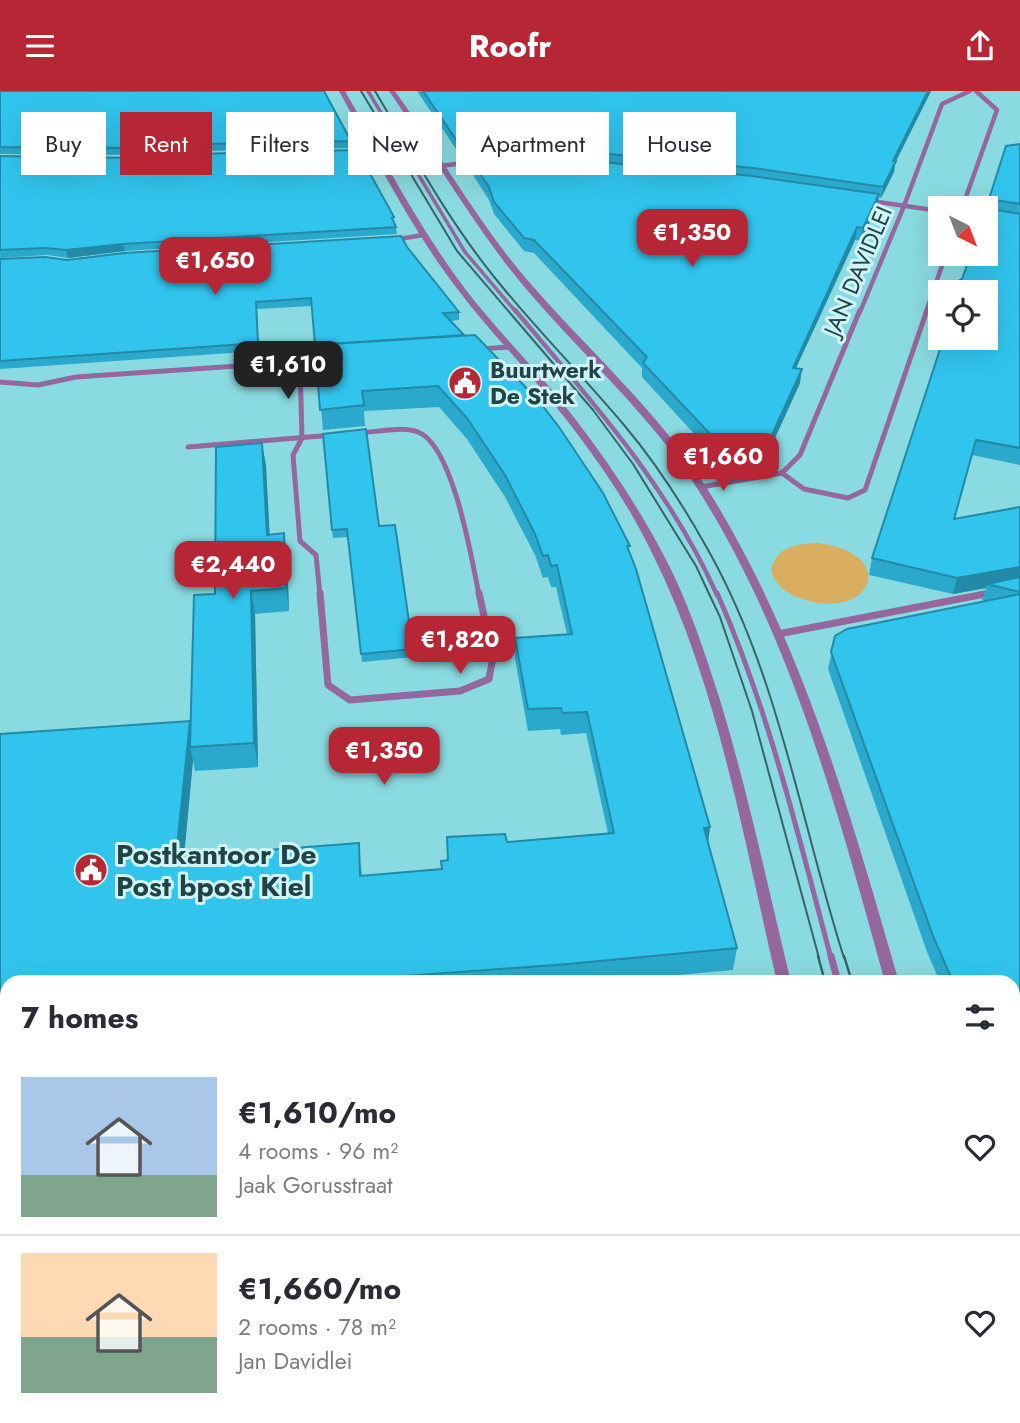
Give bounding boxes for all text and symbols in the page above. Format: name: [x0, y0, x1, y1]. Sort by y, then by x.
text: Roofr: [469, 23, 551, 69]
icon: menu: [21, 27, 59, 65]
icon: share: [961, 27, 999, 65]
chip: Buy: [21, 112, 106, 175]
chip: Rent: [120, 112, 212, 175]
chip: Filters: [226, 112, 334, 175]
chip: New: [348, 112, 442, 175]
chip: Apartment: [456, 112, 609, 175]
chip: House: [623, 112, 736, 175]
north arrow: [928, 196, 998, 266]
map controls: [928, 196, 998, 350]
street label: JAN DAVIDLEI: [814, 201, 901, 344]
pin: €1,350: [635, 209, 749, 269]
text: €1,350: [653, 215, 731, 249]
pin: €1,650: [158, 237, 272, 297]
text: €1,650: [175, 243, 255, 277]
button: locate: [928, 280, 998, 350]
pin: €1,610: [231, 341, 345, 401]
text: €1,610: [250, 347, 326, 381]
place label: Buurtwerk De Stek: [490, 353, 602, 413]
public building icon: Buurtwerk De Stek: [446, 364, 484, 402]
pin: €1,660: [666, 433, 780, 493]
text: €1,660: [683, 439, 763, 473]
pin: €2,440: [176, 541, 290, 601]
text: €2,440: [191, 547, 275, 581]
pin: €1,820: [403, 617, 517, 676]
text: €1,820: [421, 622, 499, 656]
pin: €1,350: [327, 727, 441, 787]
text: €1,350: [345, 733, 423, 767]
place label: Postkantoor De Post bpost Kiel: [116, 834, 317, 907]
public building icon: Postkantoor De Post bpost Kiel: [72, 851, 110, 889]
text: 7 homes: [21, 996, 138, 1039]
icon: filters: [961, 998, 999, 1036]
text: €1,610/mo: [238, 1091, 396, 1134]
icon: home: [77, 1105, 161, 1189]
icon: heart: [961, 1128, 999, 1166]
text: 4 rooms · 96 m²: [238, 1134, 398, 1168]
text: Jaak Gorusstraat: [238, 1168, 393, 1202]
text: €1,660/mo: [238, 1267, 401, 1310]
icon: home: [77, 1281, 161, 1365]
icon: heart: [961, 1304, 999, 1342]
text: 2 rooms · 78 m²: [238, 1310, 396, 1344]
text: Jan Davidlei: [238, 1344, 352, 1378]

